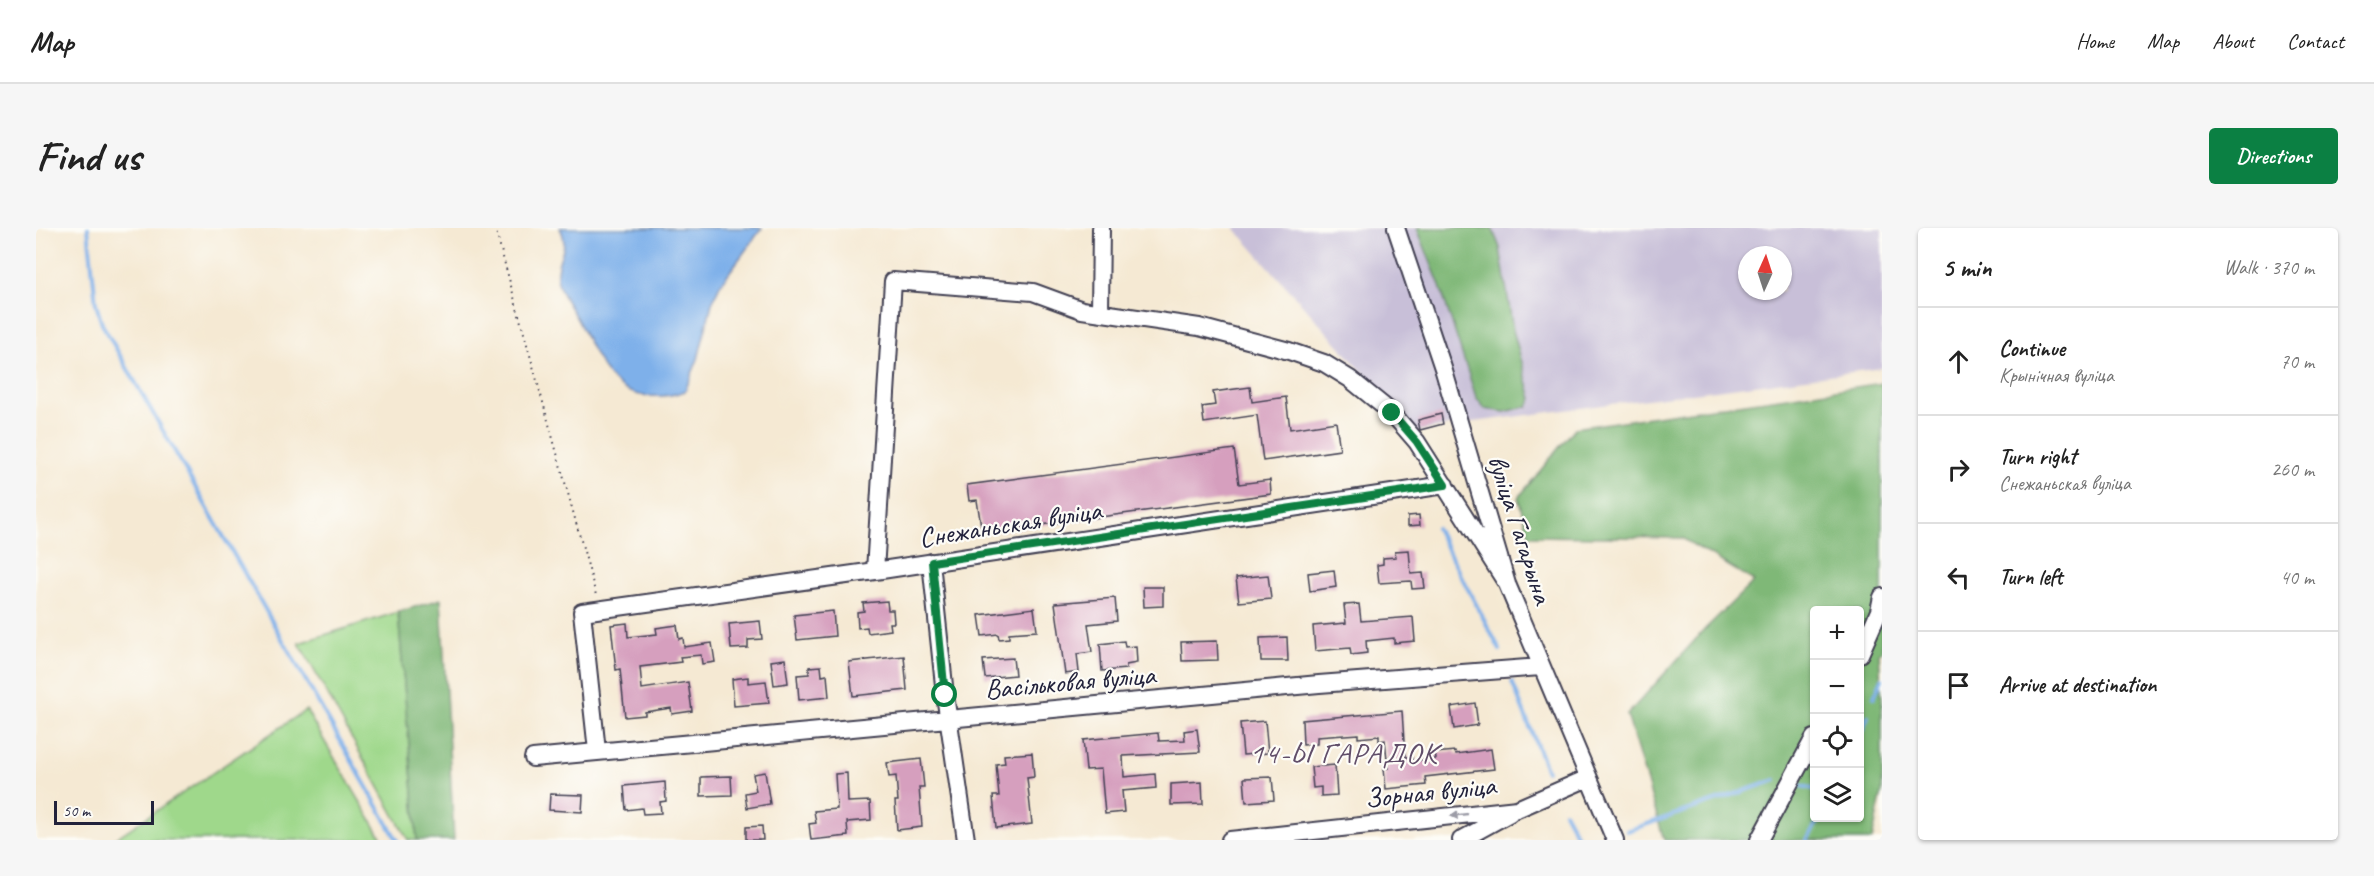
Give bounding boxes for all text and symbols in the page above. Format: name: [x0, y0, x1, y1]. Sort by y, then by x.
text: Map: [30, 24, 73, 59]
text: Home: [2076, 28, 2114, 54]
text: Map: [2147, 28, 2179, 54]
text: About: [2212, 28, 2254, 54]
text: Contact: [2287, 28, 2344, 54]
button: Directions: [2209, 128, 2338, 184]
text: Find us: [36, 130, 141, 183]
north arrow: [1738, 246, 1792, 300]
text: 5 min: [1942, 251, 1991, 284]
text: Walk · 370 m: [2224, 255, 2314, 280]
text: Continue: [1999, 335, 2065, 363]
icon: ahead: [1942, 345, 1975, 378]
text: 70 m: [2280, 349, 2314, 374]
text: Крынічная вуліца: [1999, 363, 2114, 388]
route end: [1378, 399, 1404, 425]
text: Turn right: [1999, 443, 2076, 471]
street label: вуліца Гагарына: [1480, 450, 1562, 610]
icon: right: [1942, 453, 1975, 486]
text: 260 m: [2271, 457, 2314, 482]
text: Снежаньская вуліца: [1999, 471, 2131, 496]
street label: Снежаньская вуліца: [916, 492, 1106, 555]
icon: left: [1942, 561, 1975, 594]
text: Turn left: [1999, 563, 2063, 591]
text: 40 m: [2280, 565, 2314, 590]
map controls: [1810, 606, 1864, 822]
button: +: [1810, 606, 1864, 660]
street label: Васільковая вуліца: [983, 656, 1158, 706]
button: −: [1810, 660, 1864, 714]
icon: arrive: [1942, 669, 1975, 702]
text: Arrive at destination: [1999, 671, 2156, 699]
route start: [931, 681, 957, 707]
button: locate: [1810, 714, 1864, 768]
district label: 14-Ы ГАРАДОК: [1249, 734, 1443, 772]
street label: Зорная вуліца: [1363, 767, 1499, 816]
button: layers: [1810, 768, 1864, 822]
scale bar: [54, 798, 154, 826]
text: 50 m: [63, 801, 90, 821]
one-way arrow: [1449, 810, 1468, 820]

